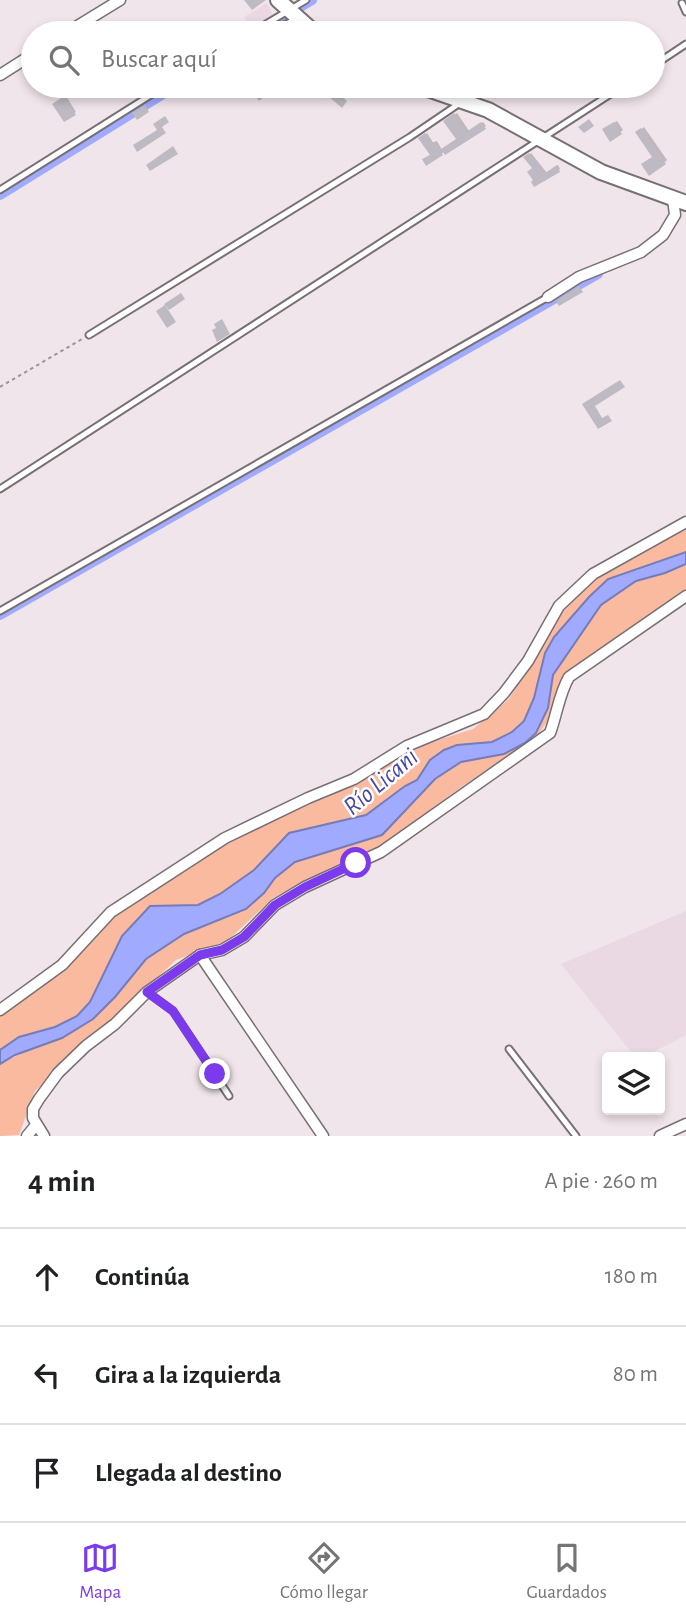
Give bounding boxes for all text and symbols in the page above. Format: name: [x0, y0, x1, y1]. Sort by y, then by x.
search box: [21, 21, 665, 98]
icon: search: [45, 41, 83, 79]
text: Buscar aquí: [101, 46, 217, 72]
water label: Río Licani: [339, 743, 423, 820]
route start: [340, 847, 371, 878]
map controls: [602, 1052, 665, 1115]
button: layers: [602, 1052, 665, 1115]
route end: [199, 1058, 230, 1089]
text: 4 min: [28, 1167, 96, 1197]
text: A pie · 260 m: [545, 1170, 658, 1193]
icon: ahead: [28, 1258, 66, 1296]
text: Continúa: [95, 1264, 190, 1290]
text: 180 m: [605, 1265, 658, 1288]
icon: left: [28, 1356, 66, 1394]
text: Gira a la izquierda: [95, 1362, 281, 1388]
text: 80 m: [613, 1363, 658, 1386]
icon: arrive: [28, 1454, 66, 1492]
text: Llegada al destino: [95, 1460, 282, 1486]
tab: Mapa: [79, 1539, 121, 1604]
tab: Cómo llegar: [280, 1539, 368, 1604]
tab: Guardados: [526, 1539, 607, 1604]

